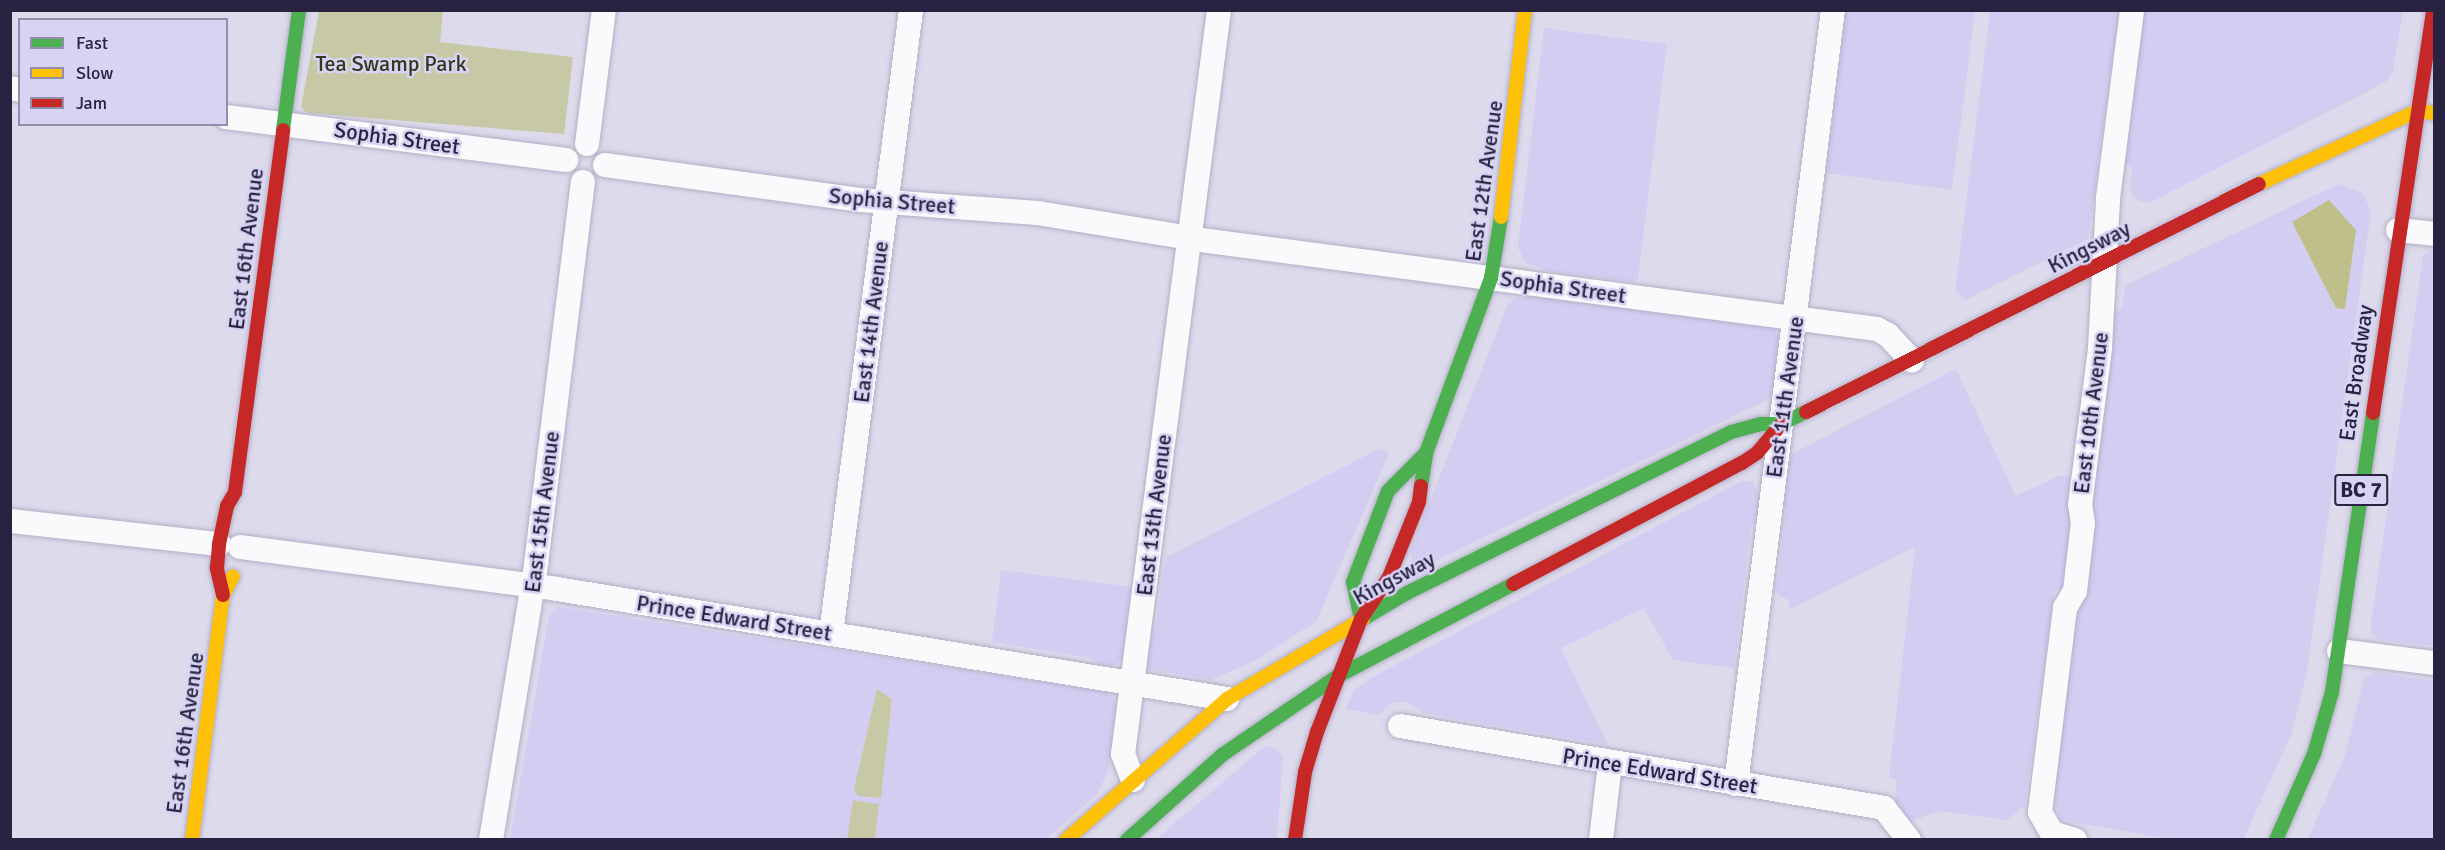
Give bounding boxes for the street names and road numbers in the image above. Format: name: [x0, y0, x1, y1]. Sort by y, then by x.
street label: East 12th Avenue: [1460, 99, 1508, 263]
street label: Sophia Street: [332, 116, 462, 160]
street label: East 16th Avenue: [223, 167, 269, 331]
street label: Sophia Street: [828, 182, 956, 220]
street label: Kingsway: [2043, 215, 2135, 279]
street label: East 14th Avenue: [848, 240, 894, 404]
street label: Sophia Street: [1498, 265, 1628, 309]
street label: East Broadway: [2333, 303, 2379, 443]
street label: East 11th Avenue: [1761, 315, 1809, 479]
street label: East 10th Avenue: [2068, 331, 2114, 495]
street label: East 15th Avenue: [519, 430, 565, 594]
street label: East 13th Avenue: [1131, 433, 1177, 597]
road number: BC 7: [2334, 472, 2388, 508]
street label: Kingsway: [1348, 545, 1440, 611]
street label: Prince Edward Street: [635, 590, 833, 646]
street label: East 16th Avenue: [161, 651, 209, 815]
street label: Prince Edward Street: [1561, 743, 1759, 799]

